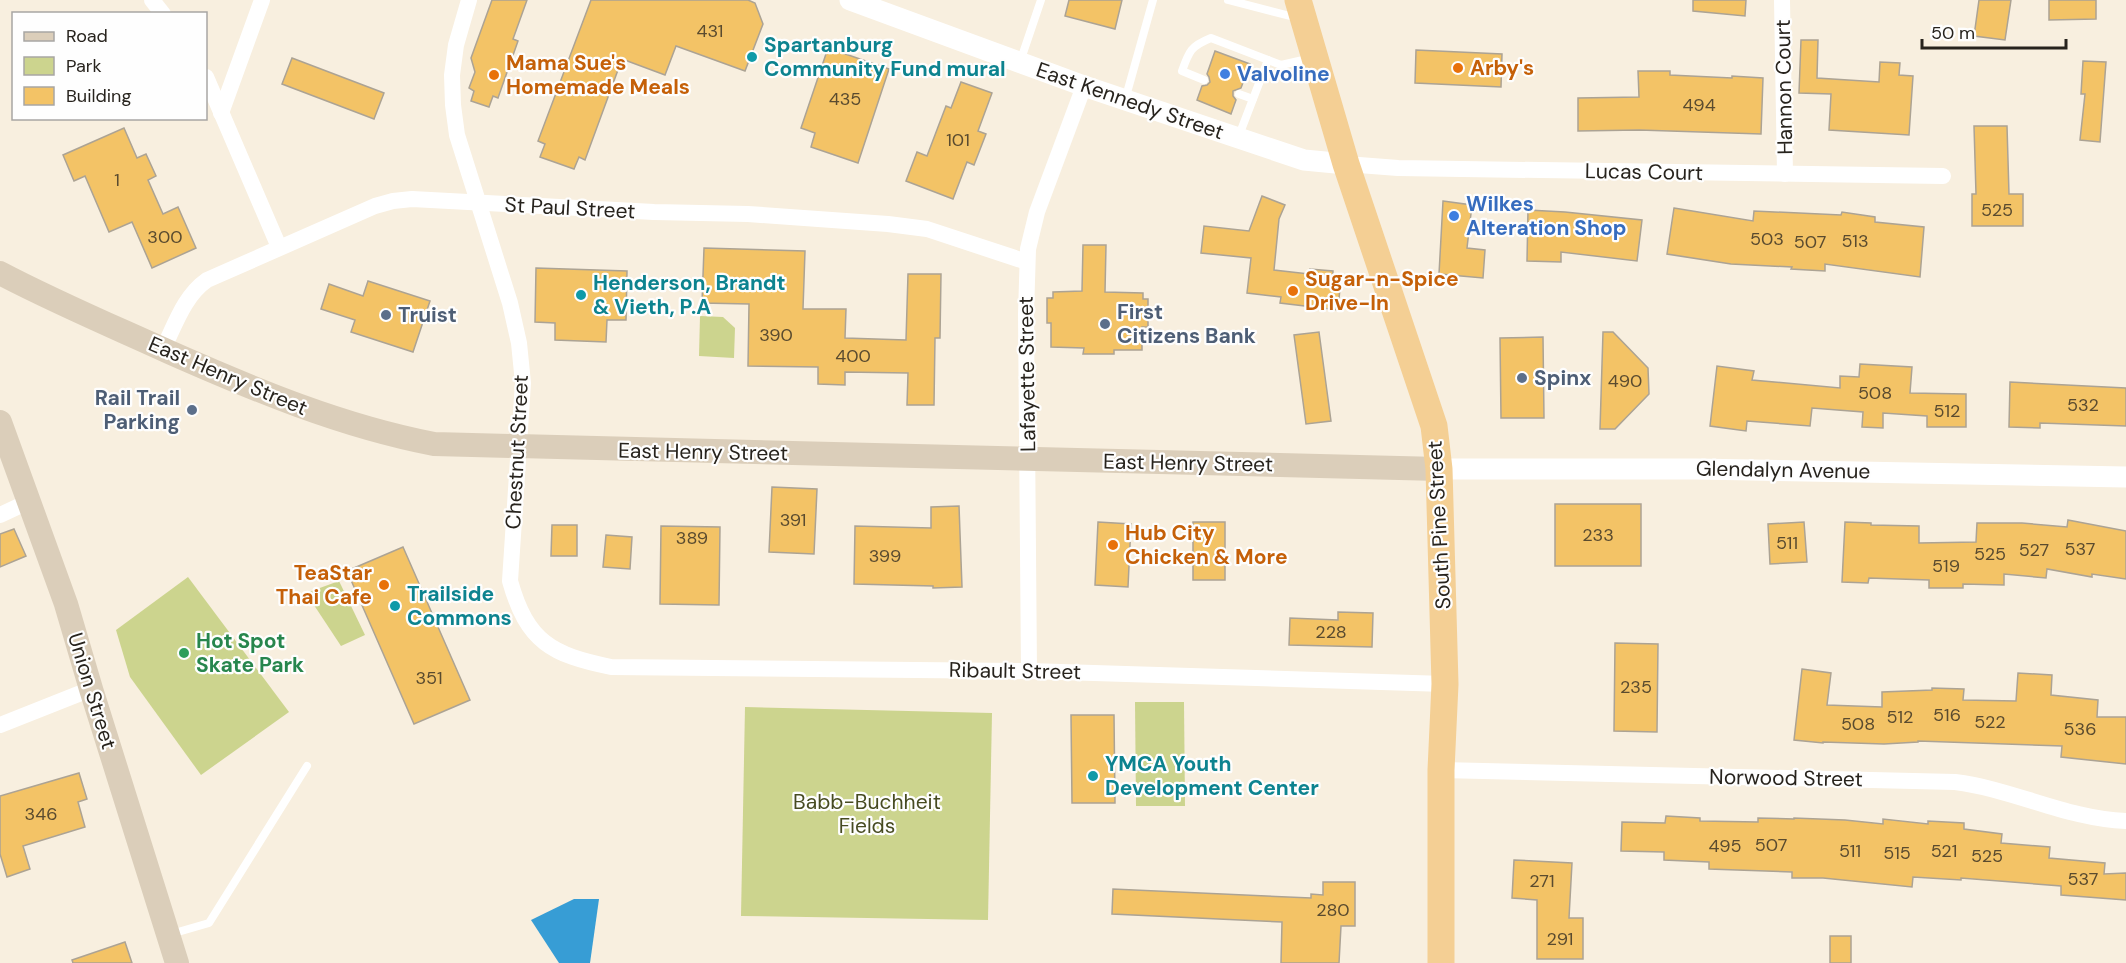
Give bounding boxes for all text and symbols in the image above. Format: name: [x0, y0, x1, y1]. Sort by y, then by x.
legend: [12, 12, 207, 120]
scale bar: [1922, 12, 2066, 50]
house number: 431: [697, 19, 723, 43]
street label: Hannon Court: [1769, 19, 1799, 155]
text: 50 m: [1931, 21, 1975, 45]
text: Road: [66, 24, 108, 48]
place label: Spartanburg Community Fund mural: [764, 31, 1006, 83]
place label: Mama Sue's Homemade Meals: [506, 49, 690, 101]
marker: Spartanburg Community Fund mural: [745, 50, 759, 64]
text: Park: [66, 54, 102, 78]
place label: Arby's: [1470, 54, 1534, 82]
street label: East Kennedy Street: [1032, 56, 1228, 146]
place label: Valvoline: [1237, 60, 1330, 88]
marker: Arby's: [1451, 61, 1465, 75]
marker: Valvoline: [1218, 67, 1232, 81]
marker: Mama Sue's Homemade Meals: [487, 68, 501, 82]
text: Building: [66, 84, 131, 108]
house number: 435: [829, 87, 861, 111]
house number: 494: [1682, 93, 1716, 117]
house number: 101: [946, 128, 970, 152]
street label: Lucas Court: [1585, 157, 1703, 187]
house number: 1: [114, 168, 120, 192]
place label: Wilkes Alteration Shop: [1466, 190, 1627, 242]
street label: St Paul Street: [504, 191, 636, 225]
house number: 525: [1981, 198, 2013, 222]
marker: Wilkes Alteration Shop: [1447, 209, 1461, 223]
house number: 300: [147, 225, 183, 249]
house number: 503: [1750, 227, 1784, 251]
house number: 513: [1841, 229, 1869, 253]
house number: 507: [1794, 230, 1826, 254]
place label: Sugar-n-Spice Drive-In: [1305, 265, 1459, 317]
place label: Henderson, Brandt & Vieth, P.A: [593, 269, 786, 321]
marker: Sugar-n-Spice Drive-In: [1286, 284, 1300, 298]
marker: Henderson, Brandt & Vieth, P.A: [574, 288, 588, 302]
street label: Lafayette Street: [1012, 296, 1042, 452]
place label: First Citizens Bank: [1117, 298, 1256, 350]
place label: Truist: [398, 301, 457, 329]
marker: Truist: [379, 308, 393, 322]
marker: First Citizens Bank: [1098, 317, 1112, 331]
house number: 390: [759, 323, 793, 347]
street label: East Henry Street: [144, 330, 312, 422]
house number: 400: [835, 344, 871, 368]
place label: Spinx: [1534, 364, 1591, 392]
house number: 490: [1608, 369, 1642, 393]
marker: Spinx: [1515, 371, 1529, 385]
street label: Chestnut Street: [499, 374, 535, 530]
house number: 508: [1858, 381, 1892, 405]
place label: Rail Trail Parking: [95, 384, 180, 436]
house number: 532: [2067, 393, 2099, 417]
house number: 512: [1934, 399, 1960, 423]
marker: Rail Trail Parking: [185, 403, 199, 417]
street label: East Henry Street: [618, 437, 788, 467]
street label: South Pine Street: [1421, 440, 1457, 610]
street label: East Henry Street: [1103, 448, 1273, 478]
street label: Glendalyn Avenue: [1696, 454, 1871, 486]
house number: 391: [780, 508, 806, 532]
place label: Hub City Chicken & More: [1125, 519, 1288, 571]
house number: 233: [1582, 523, 1614, 547]
house number: 389: [676, 526, 708, 550]
house number: 511: [1776, 531, 1798, 555]
house number: 537: [2065, 537, 2095, 561]
marker: Hub City Chicken & More: [1106, 538, 1120, 552]
house number: 527: [2019, 538, 2049, 562]
house number: 525: [1974, 542, 2006, 566]
house number: 399: [869, 544, 901, 568]
house number: 519: [1932, 554, 1960, 578]
place label: TeaStar Thai Cafe: [276, 559, 372, 611]
marker: TeaStar Thai Cafe: [377, 578, 391, 592]
place label: Trailside Commons: [407, 580, 512, 632]
marker: Trailside Commons: [388, 599, 402, 613]
house number: 228: [1315, 620, 1347, 644]
place label: Hot Spot Skate Park: [196, 627, 304, 679]
street label: Union Street: [61, 629, 123, 753]
marker: Hot Spot Skate Park: [177, 646, 191, 660]
street label: Ribault Street: [949, 656, 1081, 686]
house number: 351: [415, 666, 443, 690]
house number: 235: [1620, 675, 1652, 699]
house number: 516: [1933, 703, 1961, 727]
house number: 512: [1887, 705, 1913, 729]
house number: 522: [1974, 710, 2006, 734]
house number: 508: [1841, 712, 1875, 736]
house number: 536: [2064, 717, 2096, 741]
place label: YMCA Youth Development Center: [1105, 750, 1319, 802]
street label: Norwood Street: [1709, 763, 1863, 793]
marker: YMCA Youth Development Center: [1086, 769, 1100, 783]
park label: Babb-Buchheit Fields: [793, 788, 941, 840]
house number: 346: [25, 802, 57, 826]
house number: 507: [1755, 833, 1787, 857]
house number: 495: [1708, 834, 1742, 858]
house number: 511: [1839, 839, 1861, 863]
house number: 521: [1931, 839, 1957, 863]
house number: 515: [1883, 841, 1911, 865]
house number: 525: [1971, 844, 2003, 868]
house number: 537: [2068, 867, 2098, 891]
house number: 271: [1529, 869, 1555, 893]
house number: 280: [1316, 898, 1350, 922]
house number: 291: [1547, 927, 1573, 951]

